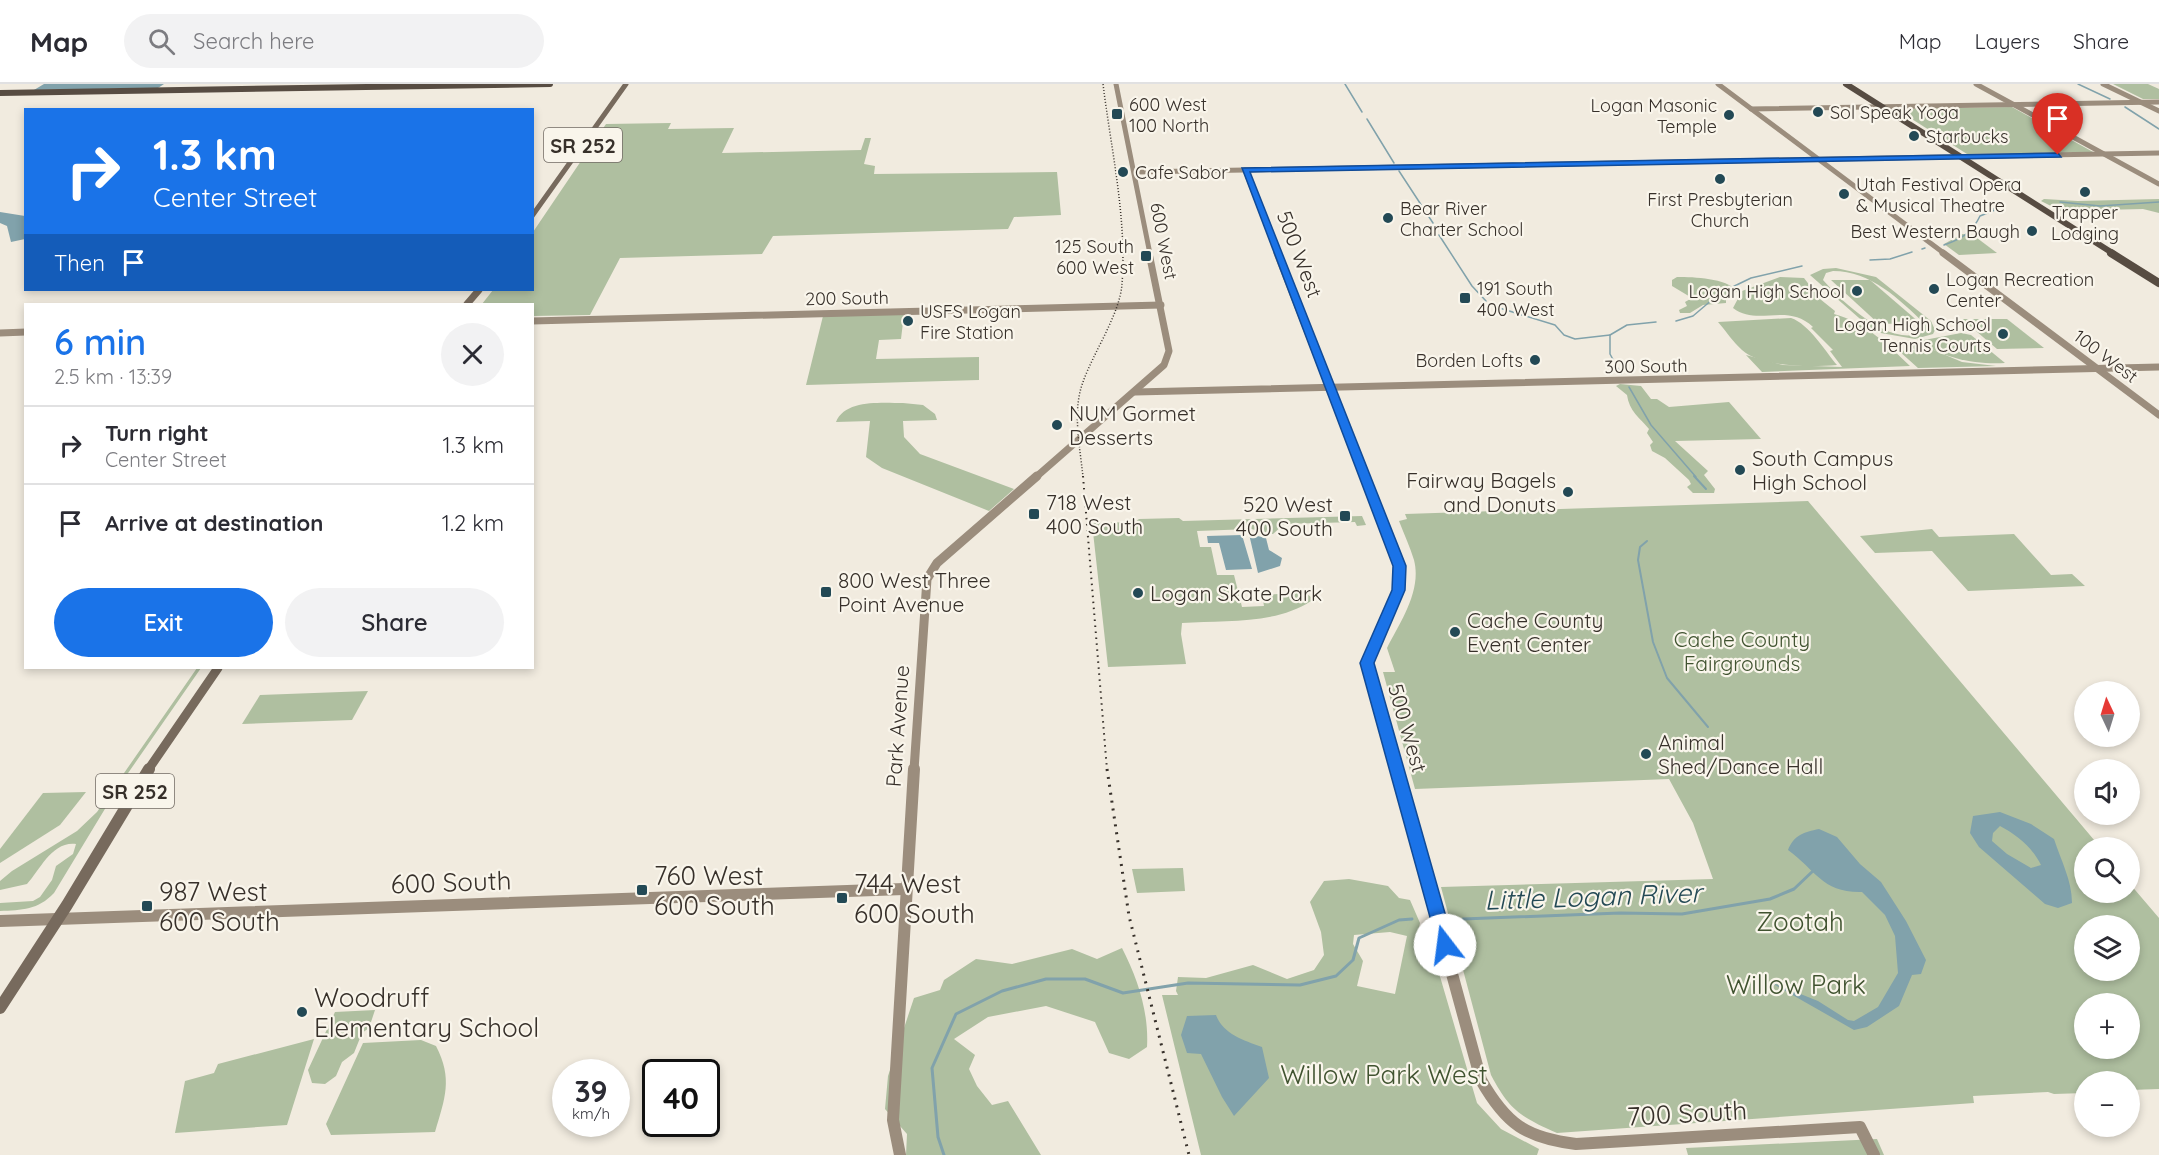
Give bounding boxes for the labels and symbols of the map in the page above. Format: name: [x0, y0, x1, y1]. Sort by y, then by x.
place label: 600 West 100 North: [1129, 93, 1209, 137]
pin: [2032, 93, 2083, 155]
place label: Logan Masonic Temple: [1590, 94, 1717, 138]
place label: Sol Speak Yoga: [1830, 101, 1959, 124]
marker: Sol Speak Yoga: [1811, 105, 1825, 119]
marker: 600 West 100 North: [1110, 107, 1124, 121]
marker: Logan Masonic Temple: [1722, 108, 1736, 122]
place label: Starbucks: [1926, 125, 2009, 148]
road number: SR 252: [544, 128, 622, 162]
marker: Starbucks: [1907, 129, 1921, 143]
place label: Cafe Sabor: [1135, 161, 1228, 184]
marker: Cafe Sabor: [1116, 165, 1130, 179]
marker: First Presbyterian Church: [1713, 172, 1727, 186]
place label: Utah Festival Opera & Musical Theatre: [1856, 173, 2021, 217]
marker: Trapper Lodging: [2078, 185, 2092, 199]
marker: Utah Festival Opera & Musical Theatre: [1837, 187, 1851, 201]
place label: First Presbyterian Church: [1647, 188, 1793, 232]
place label: Bear River Charter School: [1400, 197, 1523, 241]
street label: 600 West: [1145, 201, 1183, 281]
place label: Trapper Lodging: [2051, 201, 2119, 245]
street label: 500 West: [1272, 207, 1328, 301]
marker: Bear River Charter School: [1381, 211, 1395, 225]
place label: Best Western Baugh: [1851, 220, 2020, 243]
marker: Best Western Baugh: [2025, 224, 2039, 238]
place label: 125 South 600 West: [1055, 235, 1134, 279]
marker: 125 South 600 West: [1139, 249, 1153, 263]
place label: Logan Recreation Center: [1946, 268, 2094, 312]
place label: 191 South 400 West: [1477, 277, 1555, 321]
place label: Logan High School: [1688, 280, 1845, 303]
marker: Logan Recreation Center: [1927, 282, 1941, 296]
marker: Logan High School: [1850, 284, 1864, 298]
street label: 200 South: [805, 286, 889, 310]
marker: 191 South 400 West: [1458, 291, 1472, 305]
place label: USFS Logan Fire Station: [920, 300, 1021, 344]
place label: Logan High School Tennis Courts: [1834, 313, 1991, 357]
marker: USFS Logan Fire Station: [901, 314, 915, 328]
street label: 100 West: [2069, 324, 2143, 388]
marker: Logan High School Tennis Courts: [1996, 327, 2010, 341]
place label: Borden Lofts: [1416, 349, 1523, 372]
marker: Borden Lofts: [1528, 353, 1542, 367]
street label: 300 South: [1604, 354, 1688, 378]
place label: NUM Gormet Desserts: [1069, 400, 1196, 450]
marker: NUM Gormet Desserts: [1050, 418, 1064, 432]
place label: South Campus High School: [1752, 445, 1893, 495]
marker: South Campus High School: [1733, 463, 1747, 477]
place label: Fairway Bagels and Donuts: [1406, 467, 1556, 517]
marker: Fairway Bagels and Donuts: [1561, 485, 1575, 499]
place label: 718 West 400 South: [1046, 489, 1143, 539]
place label: 520 West 400 South: [1236, 491, 1333, 541]
marker: 718 West 400 South: [1027, 507, 1041, 521]
marker: 520 West 400 South: [1338, 509, 1352, 523]
place label: 800 West Three Point Avenue: [838, 567, 991, 617]
place label: Logan Skate Park: [1150, 580, 1322, 606]
marker: 800 West Three Point Avenue: [819, 585, 833, 599]
marker: Logan Skate Park: [1131, 586, 1145, 600]
place label: Cache County Event Center: [1467, 607, 1603, 657]
marker: Cache County Event Center: [1448, 625, 1462, 639]
park label: Cache County Fairgrounds: [1674, 626, 1810, 676]
street label: Park Avenue: [880, 664, 914, 788]
street label: 500 West: [1383, 681, 1433, 775]
north arrow: [2074, 681, 2140, 747]
place label: Animal Shed/Dance Hall: [1658, 729, 1823, 779]
marker: Animal Shed/Dance Hall: [1639, 747, 1653, 761]
road number: SR 252: [96, 774, 174, 808]
place label: 760 West 600 South: [654, 859, 775, 922]
street label: 600 South: [390, 863, 512, 901]
place label: 744 West 600 South: [854, 867, 975, 930]
place label: 987 West 600 South: [159, 875, 280, 938]
water label: Little Logan River: [1484, 875, 1706, 917]
marker: 760 West 600 South: [635, 883, 649, 897]
marker: 744 West 600 South: [835, 891, 849, 905]
marker: 987 West 600 South: [140, 899, 154, 913]
park label: Zootah: [1756, 905, 1844, 938]
position arrow: [1413, 913, 1477, 977]
park label: Willow Park: [1726, 968, 1866, 1001]
place label: Woodruff Elementary School: [314, 981, 539, 1044]
marker: Woodruff Elementary School: [295, 1005, 309, 1019]
park label: Willow Park West: [1280, 1058, 1488, 1091]
speed limit sign: 40: [642, 1059, 720, 1137]
street label: 700 South: [1626, 1093, 1748, 1133]

